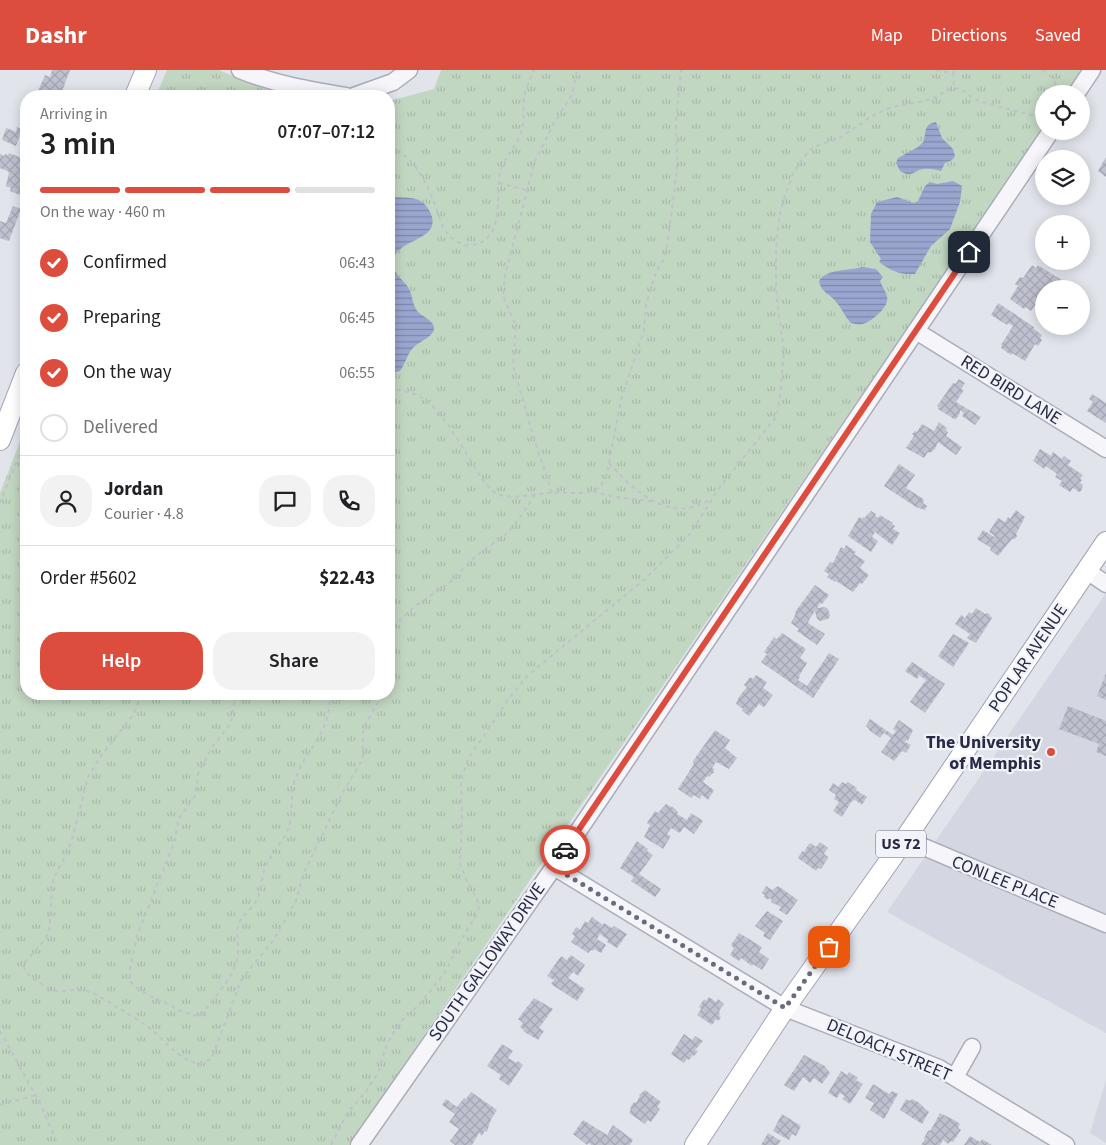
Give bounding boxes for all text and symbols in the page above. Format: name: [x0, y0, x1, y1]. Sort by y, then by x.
text: Dashr: [25, 18, 87, 53]
text: Map: [871, 23, 903, 48]
text: Directions: [931, 23, 1007, 48]
text: Saved: [1035, 23, 1081, 48]
map controls: [1035, 85, 1090, 335]
button: locate: [1035, 85, 1090, 140]
text: Arriving in: [40, 103, 108, 125]
text: 07:07–07:12: [277, 119, 375, 146]
text: 3 min: [40, 121, 116, 167]
button: layers: [1035, 150, 1090, 205]
text: On the way · 460 m: [40, 201, 165, 223]
button: +: [1035, 215, 1090, 270]
pin: [948, 231, 990, 273]
icon: home: [955, 238, 983, 266]
icon: check: [40, 249, 68, 277]
text: Confirmed: [83, 249, 167, 276]
text: 06:43: [339, 252, 375, 274]
button: −: [1035, 280, 1090, 335]
icon: check: [40, 304, 68, 332]
text: Preparing: [83, 304, 161, 331]
text: 06:45: [339, 307, 375, 329]
street label: RED BIRD LANE: [956, 349, 1066, 431]
icon: check: [40, 359, 68, 387]
text: On the way: [83, 359, 172, 386]
text: 06:55: [339, 362, 375, 384]
text: Delivered: [83, 414, 158, 441]
button: person: [40, 475, 92, 527]
button: chat: [259, 475, 311, 527]
button: phone: [323, 475, 375, 527]
text: Jordan: [104, 476, 163, 503]
text: Courier · 4.8: [104, 503, 184, 525]
text: Order #5602: [40, 565, 137, 592]
text: $22.43: [319, 565, 375, 592]
street label: POPLAR AVENUE: [982, 599, 1074, 717]
button: Help: [40, 632, 203, 690]
button: Share: [213, 632, 375, 690]
place label: The University of Memphis: [926, 730, 1042, 776]
marker: The University of Memphis: [1045, 746, 1057, 758]
courier: [540, 825, 590, 875]
road number: US 72: [876, 831, 926, 858]
icon: car: [551, 836, 579, 864]
street label: CONLEE PLACE: [948, 849, 1062, 915]
street label: SOUTH GALLOWAY DRIVE: [423, 878, 551, 1046]
pin: [808, 926, 850, 968]
icon: bag: [815, 933, 843, 961]
street label: DELOACH STREET: [823, 1012, 956, 1088]

